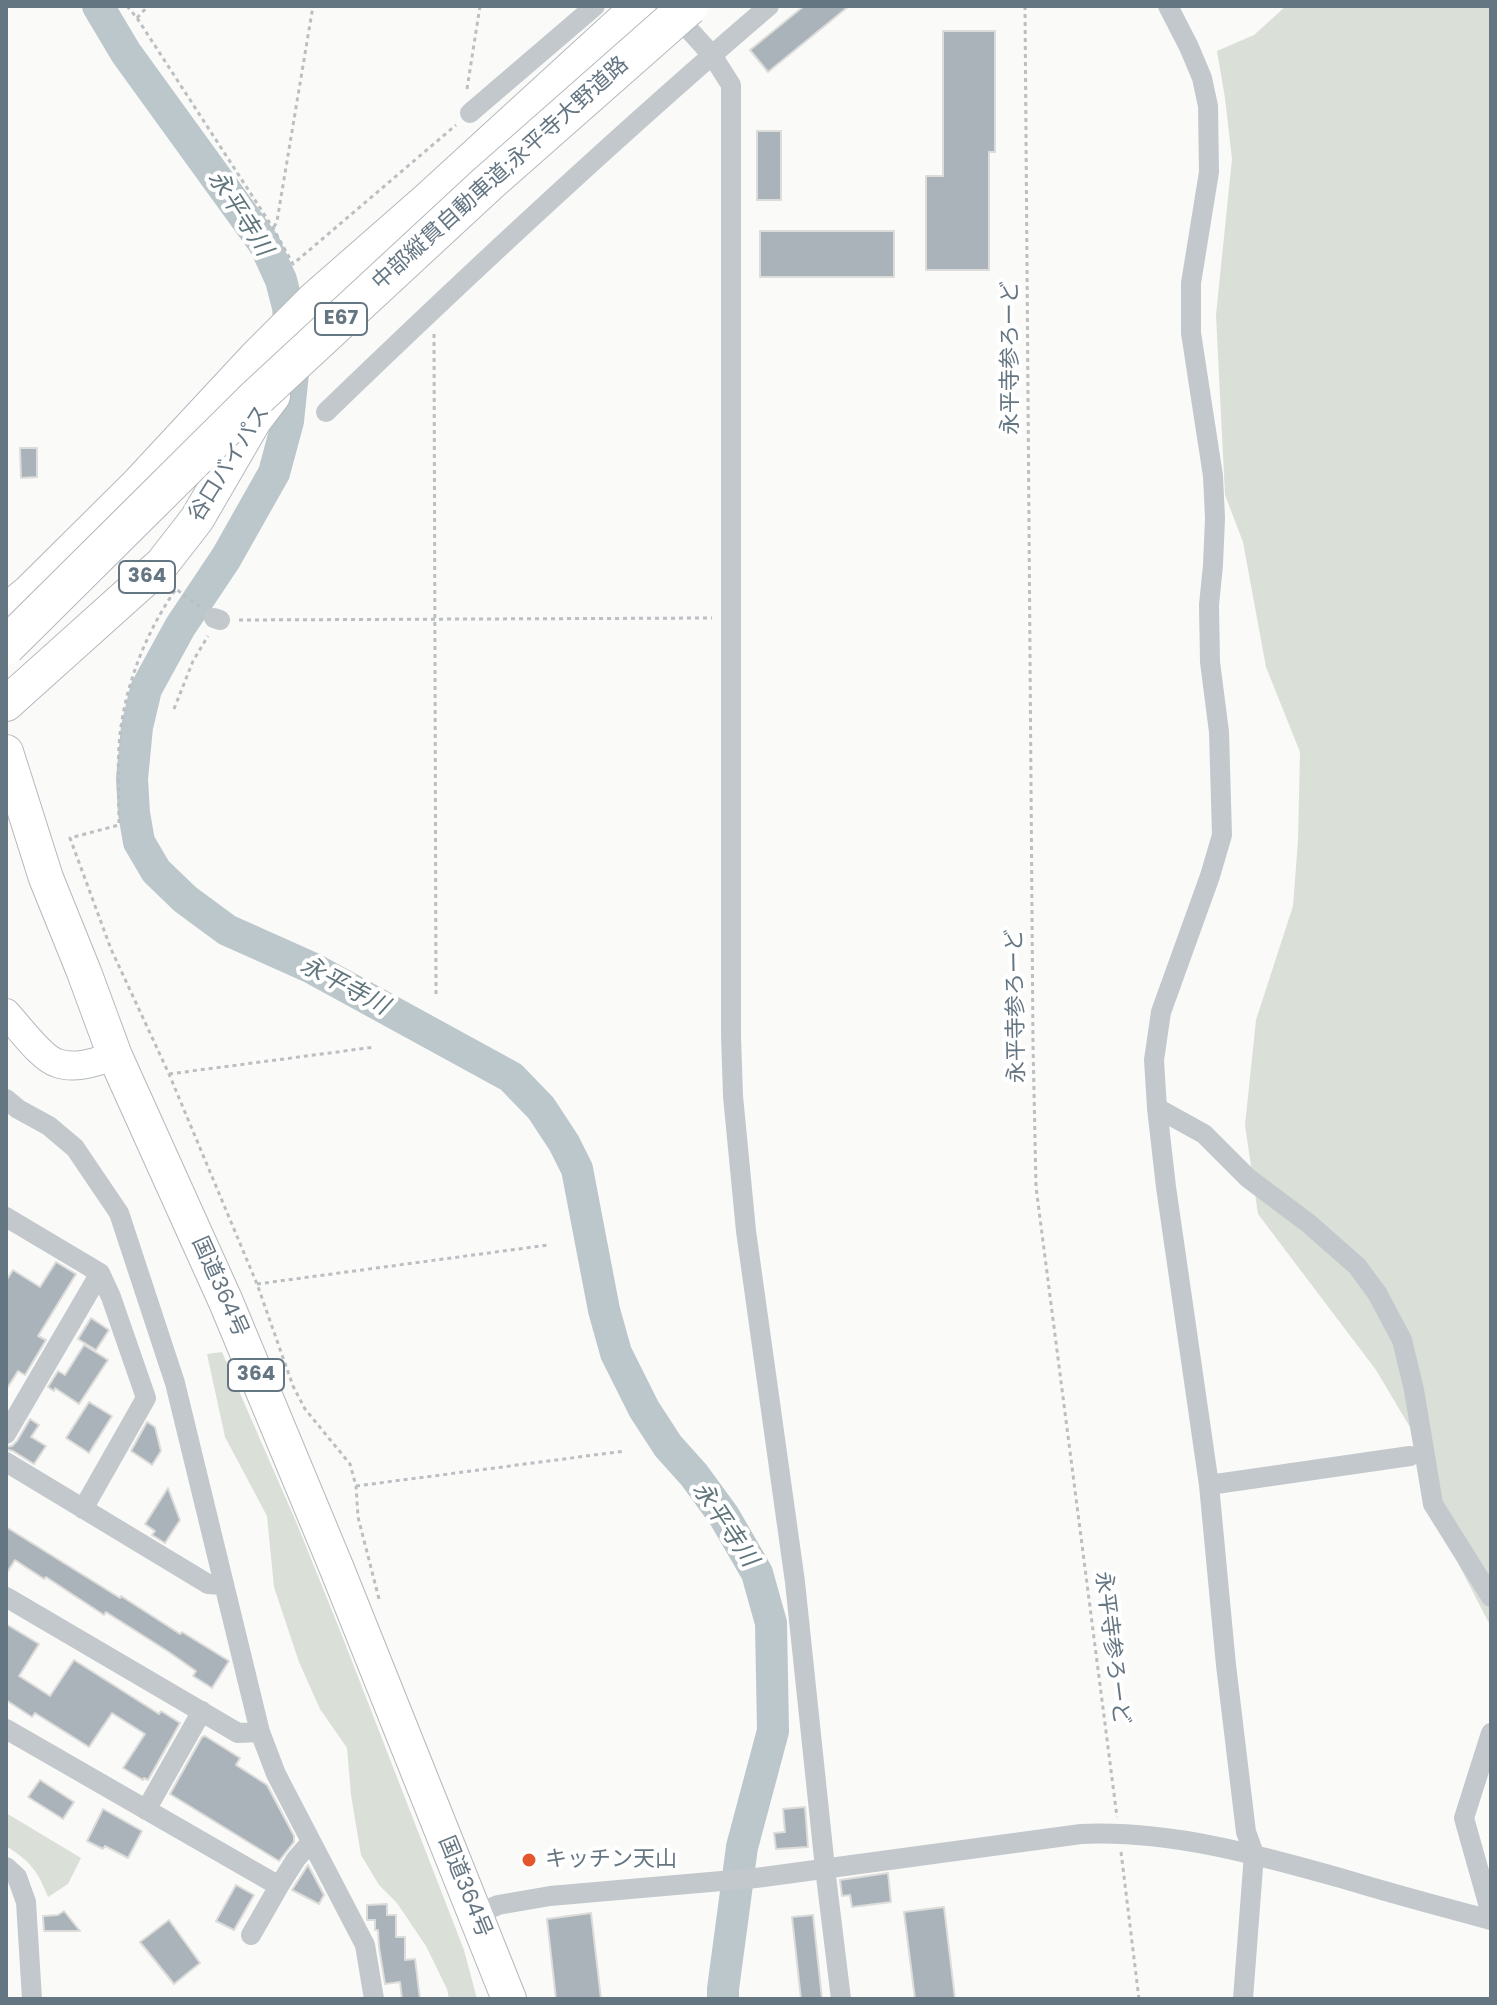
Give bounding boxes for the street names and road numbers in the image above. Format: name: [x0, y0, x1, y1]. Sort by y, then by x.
street label: 中部縦貫自動車道;永平寺大野道路: [367, 52, 635, 296]
street label: 永平寺参ろーど: [998, 281, 1024, 435]
road number: E67: [315, 303, 367, 335]
street label: 谷口バイパス: [184, 401, 276, 527]
road number: 364: [119, 561, 175, 593]
street label: 永平寺参ろーど: [1002, 929, 1032, 1083]
street label: 国道364号: [185, 1233, 253, 1341]
road number: 364: [228, 1359, 284, 1391]
street label: 永平寺参ろーど: [1089, 1570, 1133, 1726]
street label: 国道364号: [432, 1833, 496, 1941]

